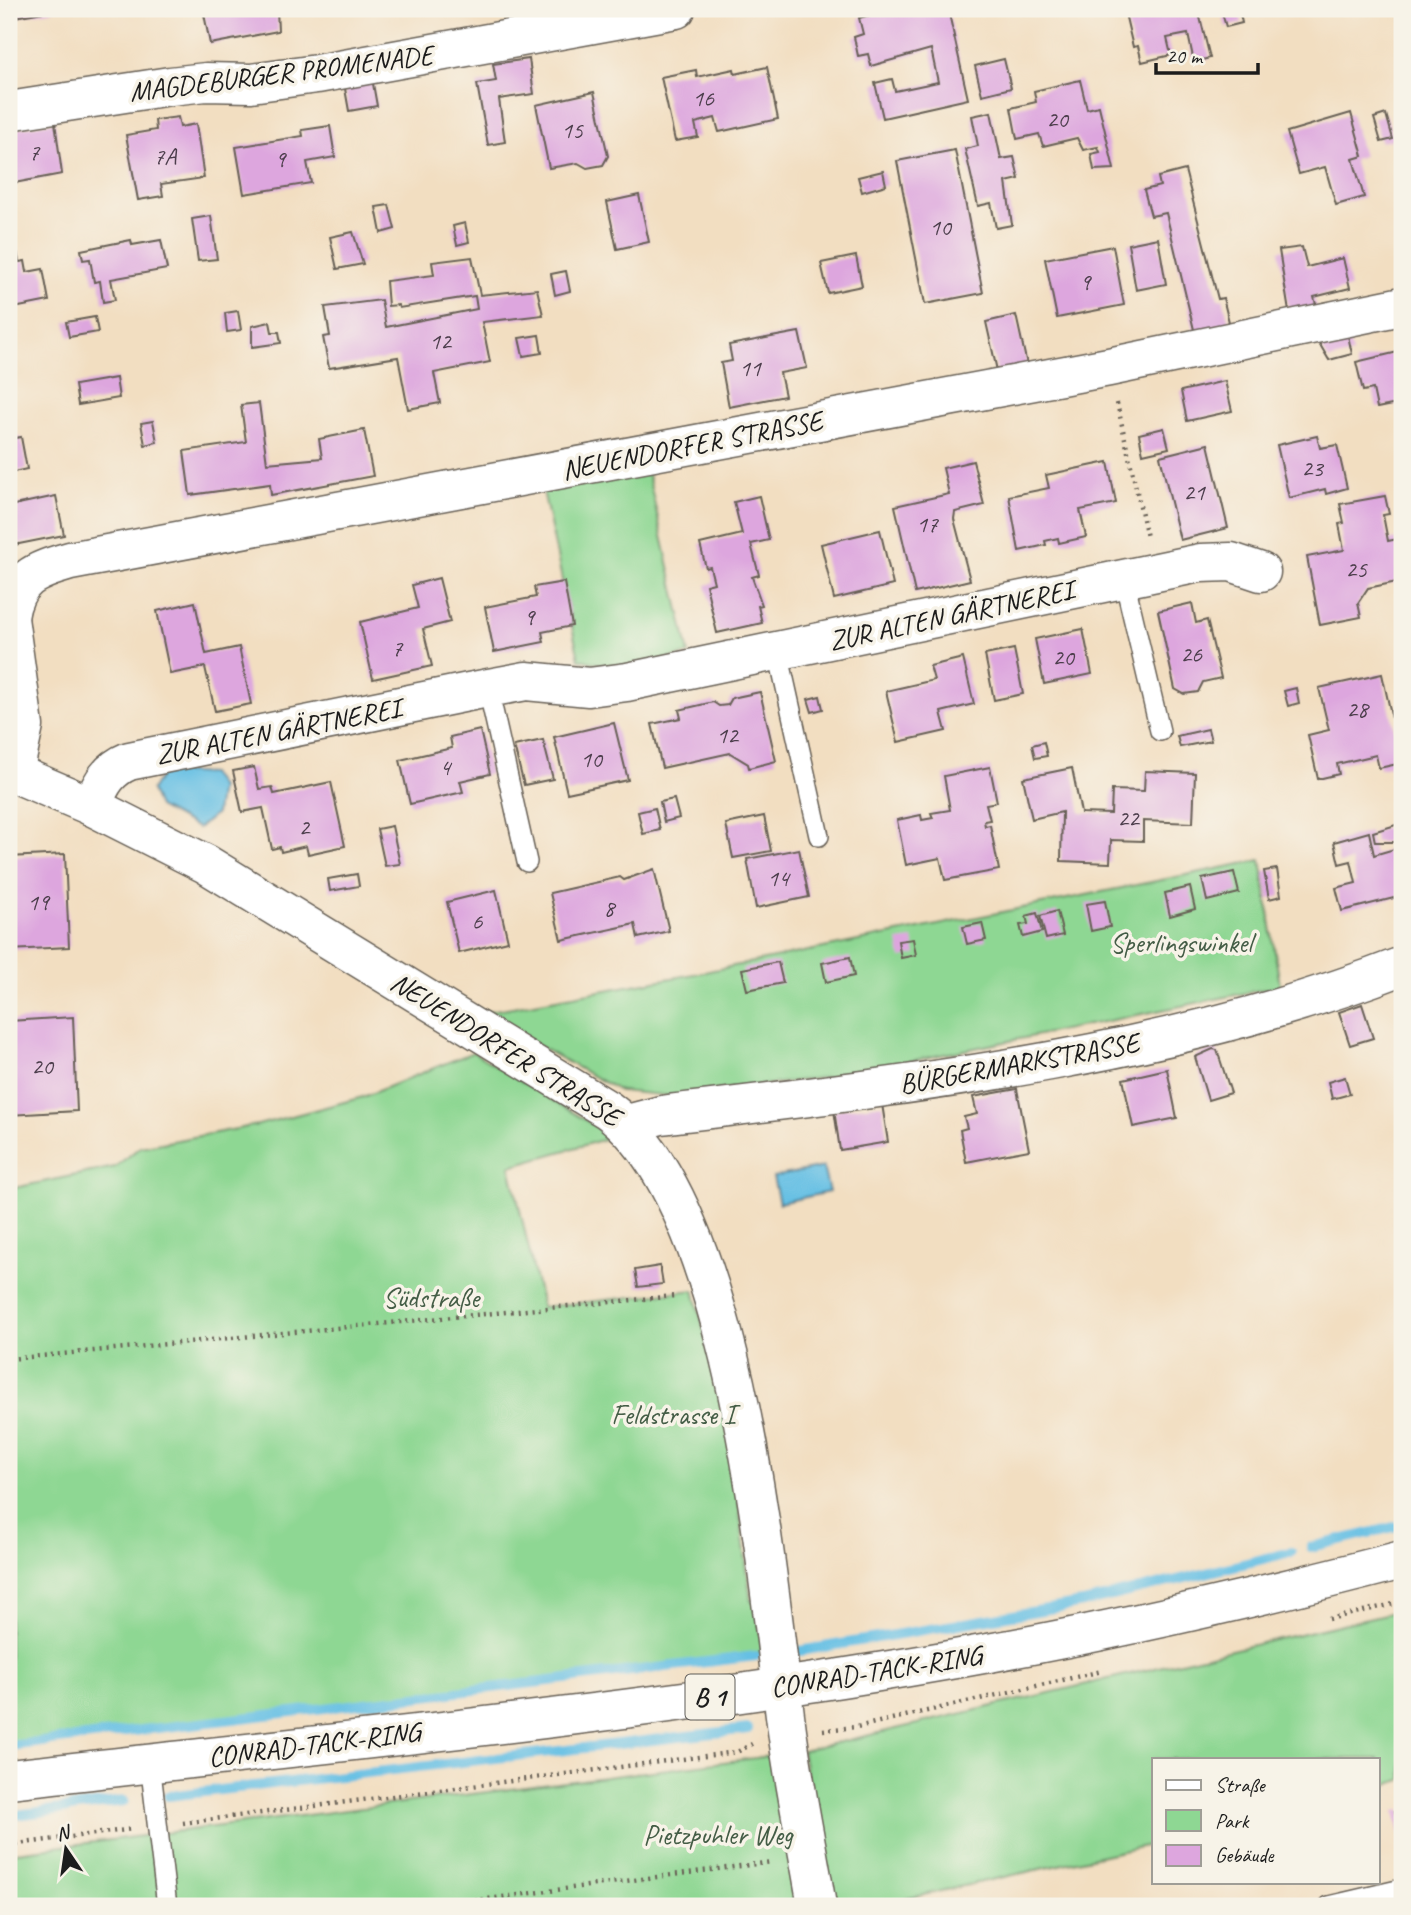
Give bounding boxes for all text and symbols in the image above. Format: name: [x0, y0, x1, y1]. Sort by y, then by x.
scale bar: [1156, 32, 1257, 76]
street label: MAGDEBURGER PROMENADE: [127, 37, 438, 109]
text: 20 m: [1166, 43, 1204, 69]
house number: 16: [692, 83, 715, 113]
house number: 20: [1046, 104, 1070, 134]
house number: 15: [561, 115, 584, 145]
house number: 7: [29, 137, 41, 167]
house number: 7A: [154, 141, 177, 171]
house number: 9: [275, 144, 288, 174]
house number: 10: [929, 212, 953, 242]
house number: 9: [1080, 267, 1093, 297]
house number: 12: [429, 326, 453, 356]
house number: 11: [739, 353, 762, 383]
street label: NEUENDORFER STRASSE: [559, 402, 828, 487]
house number: 23: [1301, 453, 1325, 483]
house number: 21: [1183, 477, 1206, 507]
house number: 17: [916, 509, 939, 539]
house number: 25: [1345, 554, 1368, 584]
street label: ZUR ALTEN GÄRTNEREI: [826, 571, 1082, 658]
house number: 9: [524, 602, 537, 632]
house number: 7: [392, 633, 404, 663]
house number: 26: [1180, 639, 1203, 669]
house number: 20: [1052, 642, 1076, 672]
street label: ZUR ALTEN GÄRTNEREI: [152, 689, 409, 772]
house number: 28: [1346, 694, 1370, 724]
house number: 12: [716, 720, 740, 750]
house number: 10: [580, 744, 604, 774]
house number: 4: [440, 752, 453, 782]
house number: 22: [1117, 803, 1141, 833]
house number: 2: [299, 812, 312, 842]
house number: 14: [767, 863, 791, 893]
house number: 19: [27, 887, 51, 917]
house number: 8: [604, 893, 617, 923]
house number: 6: [472, 906, 484, 936]
park label: Sperlingswinkel: [1110, 925, 1257, 960]
street label: NEUENDORFER STRASSE: [385, 964, 630, 1136]
street label: BÜRGERMARKSTRASSE: [897, 1024, 1145, 1101]
house number: 20: [31, 1051, 55, 1081]
park label: Südstraße: [383, 1280, 481, 1315]
park label: Feldstrasse I: [611, 1397, 741, 1432]
street label: CONRAD-TACK-RING: [768, 1636, 988, 1705]
road number: B 1: [686, 1674, 734, 1720]
street label: CONRAD-TACK-RING: [206, 1713, 426, 1774]
legend: [1152, 1758, 1380, 1884]
text: Straße: [1215, 1772, 1267, 1798]
text: Park: [1215, 1808, 1250, 1834]
north arrow: [32, 1814, 102, 1884]
park label: Pietzpuhler Weg: [643, 1817, 794, 1852]
text: N: [54, 1820, 74, 1846]
text: Gebäude: [1215, 1842, 1274, 1868]

